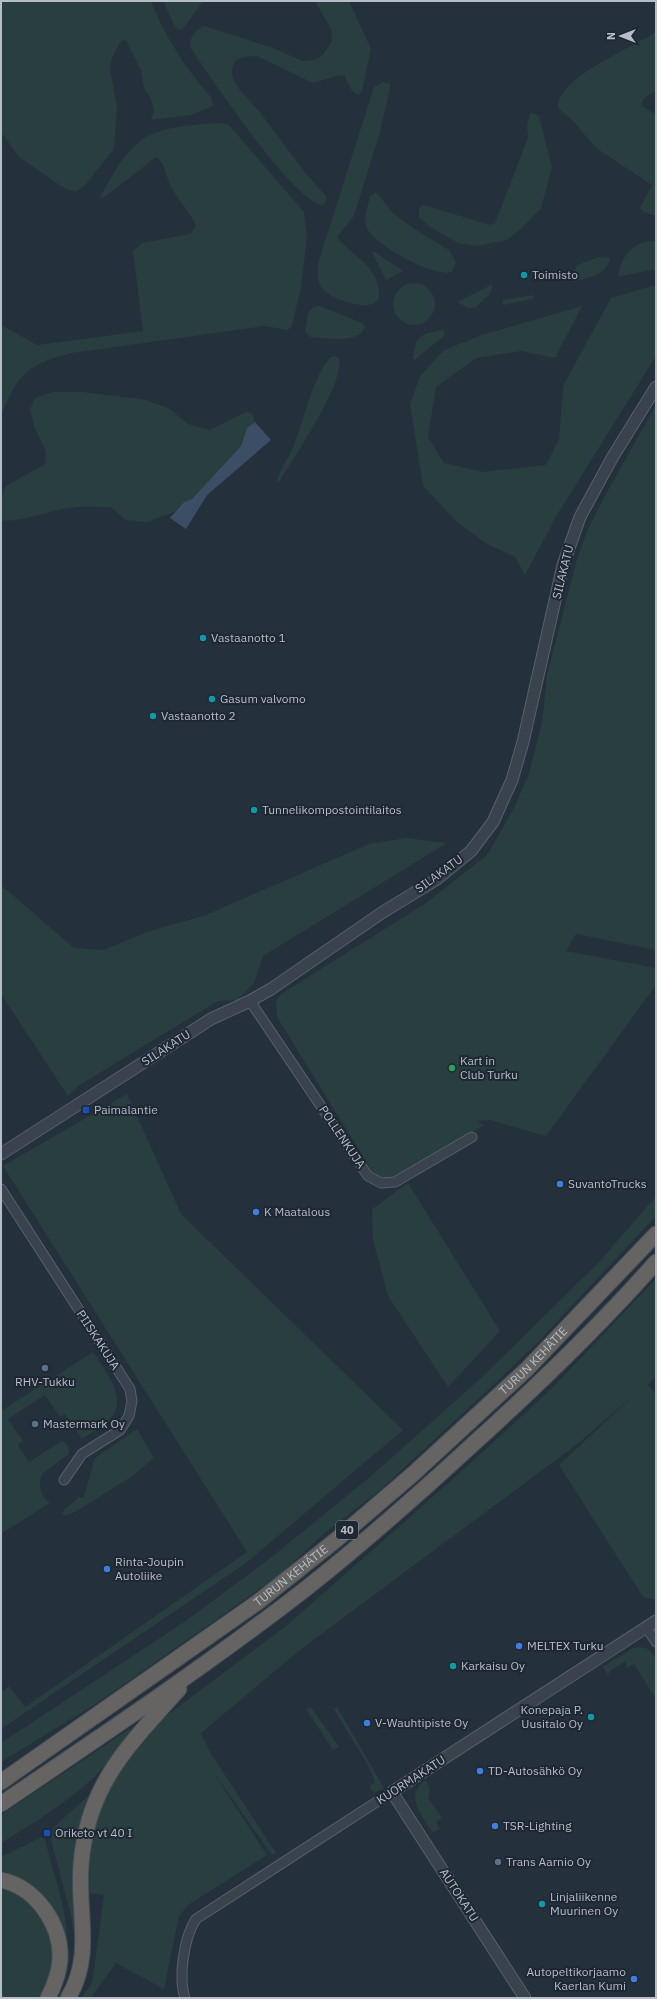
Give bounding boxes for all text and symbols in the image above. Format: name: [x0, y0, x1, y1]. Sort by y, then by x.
north arrow: [601, 16, 641, 56]
text: N: [604, 32, 618, 40]
place label: Toimisto: [532, 267, 578, 282]
marker: Toimisto: [519, 270, 529, 280]
street label: SILAKATU: [549, 543, 576, 600]
place label: Vastaanotto 1: [211, 630, 286, 645]
marker: Vastaanotto 1: [198, 633, 208, 643]
place label: Gasum valvomo: [220, 691, 306, 706]
marker: Gasum valvomo: [207, 694, 217, 704]
place label: Vastaanotto 2: [161, 708, 236, 723]
marker: Vastaanotto 2: [148, 711, 158, 721]
place label: Tunnelikompostointilaitos: [262, 802, 402, 817]
marker: Tunnelikompostointilaitos: [249, 805, 259, 815]
street label: SILAKATU: [412, 851, 465, 896]
street label: SILAKATU: [138, 1026, 193, 1069]
place label: Kart in Club Turku: [460, 1053, 518, 1082]
marker: Kart in Club Turku: [447, 1063, 457, 1073]
place label: Paimalantie: [94, 1102, 158, 1117]
street label: POLLENKUJA: [316, 1102, 369, 1171]
marker: Paimalantie: [81, 1105, 91, 1115]
place label: SuvantoTrucks: [568, 1176, 647, 1191]
marker: SuvantoTrucks: [555, 1179, 565, 1189]
place label: K Maatalous: [264, 1204, 330, 1219]
marker: K Maatalous: [251, 1207, 261, 1217]
street label: PIISKAKUJA: [73, 1307, 124, 1373]
street label: TURUN KEHÄTIE: [496, 1323, 570, 1398]
marker: RHV-Tukku: [40, 1363, 50, 1373]
place label: RHV-Tukku: [15, 1374, 75, 1389]
place label: Mastermark Oy: [43, 1416, 125, 1431]
marker: Mastermark Oy: [30, 1419, 40, 1429]
road number: 40: [336, 1521, 358, 1539]
street label: TURUN KEHÄTIE: [251, 1541, 331, 1609]
place label: Rinta-Joupin Autoliike: [115, 1554, 184, 1583]
marker: Rinta-Joupin Autoliike: [102, 1564, 112, 1574]
place label: MELTEX Turku: [527, 1638, 603, 1653]
marker: MELTEX Turku: [514, 1641, 524, 1651]
place label: Karkaisu Oy: [461, 1658, 525, 1673]
marker: Karkaisu Oy: [448, 1661, 458, 1671]
place label: Konepaja P. Uusitalo Oy: [521, 1702, 583, 1731]
marker: Konepaja P. Uusitalo Oy: [586, 1712, 596, 1722]
place label: V-Wauhtipiste Oy: [375, 1715, 468, 1730]
marker: V-Wauhtipiste Oy: [362, 1718, 372, 1728]
street label: KUORMAKATU: [374, 1752, 448, 1807]
place label: TD-Autosähkö Oy: [488, 1763, 582, 1778]
marker: TD-Autosähkö Oy: [475, 1766, 485, 1776]
place label: TSR-Lighting: [503, 1818, 572, 1833]
marker: TSR-Lighting: [490, 1821, 500, 1831]
place label: Oriketo vt 40 I: [55, 1825, 133, 1840]
marker: Oriketo vt 40 I: [42, 1828, 52, 1838]
place label: Trans Aarnio Oy: [506, 1854, 591, 1869]
marker: Trans Aarnio Oy: [493, 1857, 503, 1867]
street label: AUTOKATU: [437, 1865, 482, 1924]
place label: Linjaliikenne Muurinen Oy: [550, 1889, 618, 1918]
marker: Linjaliikenne Muurinen Oy: [537, 1899, 547, 1909]
place label: Autopeltikorjaamo Kaerlan Kumi: [526, 1964, 626, 1993]
marker: Autopeltikorjaamo Kaerlan Kumi: [629, 1974, 639, 1984]

